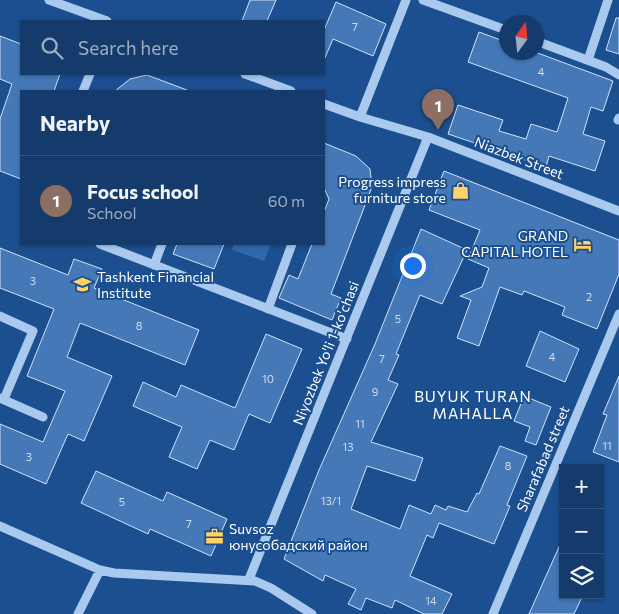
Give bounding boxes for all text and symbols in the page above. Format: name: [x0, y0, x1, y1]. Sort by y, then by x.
north arrow: [499, 15, 544, 60]
search box: [20, 20, 325, 75]
house number: 7: [352, 20, 358, 33]
icon: search: [38, 34, 66, 62]
text: Search here: [78, 36, 178, 59]
house number: 4: [538, 65, 545, 78]
pin: 1: [422, 89, 454, 130]
text: Nearby: [40, 110, 110, 135]
street label: Niazbek Street: [472, 133, 566, 182]
place label: Progress impress furniture store: [338, 173, 446, 206]
text: Focus school: [87, 180, 199, 203]
shop icon: Progress impress furniture store: [450, 180, 470, 200]
text: 1: [52, 191, 60, 210]
text: 60 m: [268, 191, 305, 210]
text: School: [87, 203, 137, 222]
place label: GRAND CAPITAL HOTEL: [461, 227, 568, 260]
hotel icon: GRAND CAPITAL HOTEL: [572, 234, 592, 254]
your location: [400, 253, 426, 279]
place label: Tashkent Financial Institute: [97, 268, 214, 301]
house number: 3: [30, 274, 36, 287]
school or university icon: Tashkent Financial Institute: [73, 275, 93, 295]
street label: Niyozbek Yo'li 1-ko'chasi: [289, 278, 362, 427]
house number: 2: [586, 290, 592, 303]
house number: 5: [395, 312, 401, 325]
house number: 8: [136, 319, 143, 332]
house number: 4: [549, 350, 556, 363]
house number: 7: [379, 352, 385, 365]
house number: 10: [262, 372, 274, 385]
house number: 9: [372, 385, 379, 398]
district label: BUYUK TURAN MAHALLA: [414, 387, 532, 422]
street label: Sharafabad street: [513, 403, 573, 514]
house number: 11: [355, 417, 365, 430]
house number: 11: [602, 439, 612, 452]
house number: 13: [343, 440, 353, 453]
house number: 3: [26, 450, 32, 463]
house number: 8: [505, 459, 512, 472]
map controls: [559, 464, 604, 599]
button: +: [559, 464, 604, 509]
house number: 13/1: [321, 494, 341, 507]
house number: 5: [119, 495, 125, 508]
button: −: [559, 509, 604, 554]
house number: 7: [186, 517, 192, 530]
place label: Suvsoz юнусобадский район: [229, 520, 368, 553]
office icon: Suvsoz юнусобадский район: [205, 527, 225, 547]
button: layers: [559, 554, 604, 599]
house number: 14: [425, 594, 437, 607]

